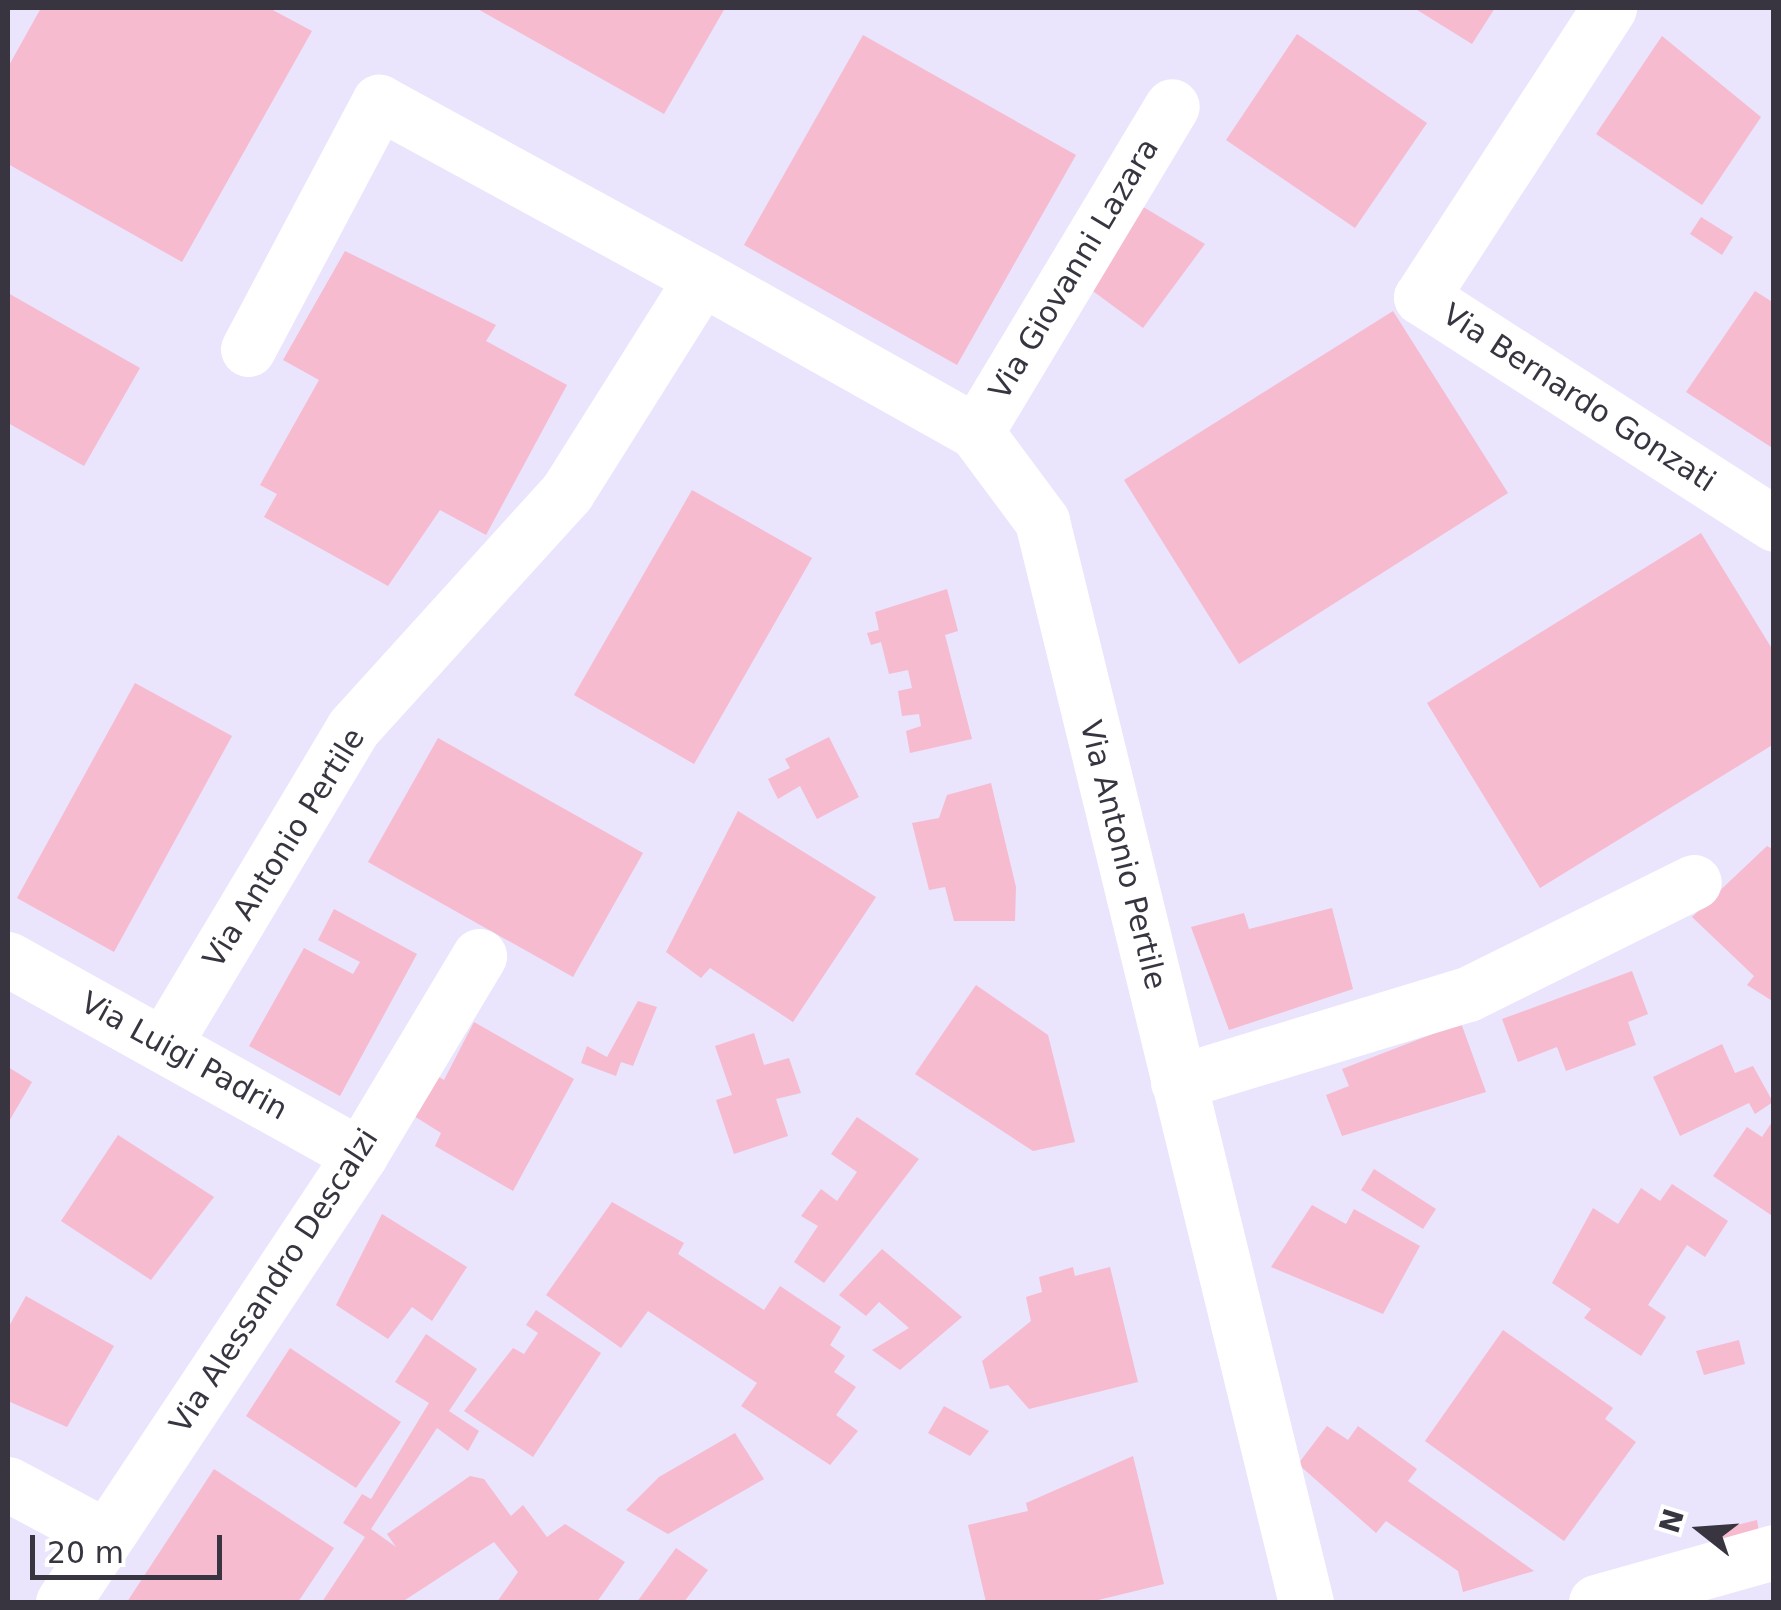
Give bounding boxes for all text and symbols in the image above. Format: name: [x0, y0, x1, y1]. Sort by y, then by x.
street label: Via Giovanni Lazara: [982, 132, 1166, 406]
street label: Via Bernardo Gonzati: [1436, 296, 1722, 500]
street label: Via Antonio Pertile: [1072, 717, 1174, 993]
street label: Via Antonio Pertile: [196, 722, 372, 974]
street label: Via Luigi Padrin: [75, 984, 293, 1128]
street label: Via Alessandro Descalzi: [162, 1122, 386, 1440]
north arrow: [1651, 1480, 1751, 1580]
text: N: [1653, 1505, 1691, 1537]
scale bar: [35, 1515, 228, 1577]
text: 20 m: [47, 1535, 124, 1570]

